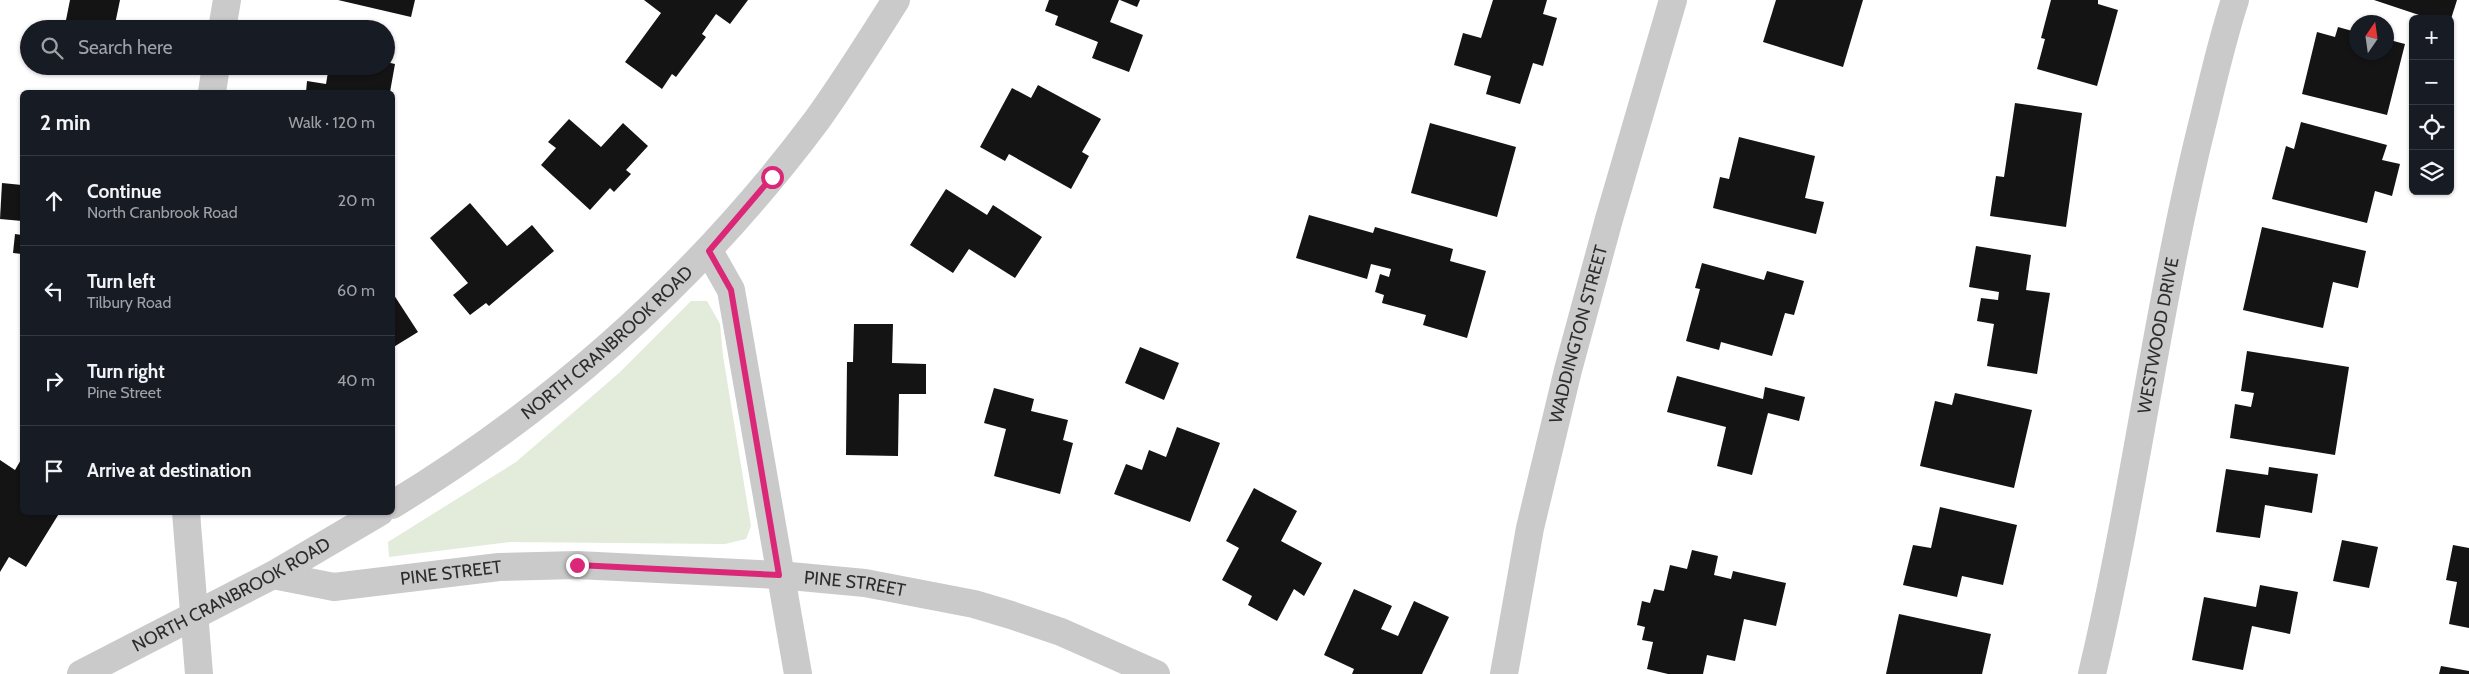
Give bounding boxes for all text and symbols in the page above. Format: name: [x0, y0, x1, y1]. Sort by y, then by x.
north arrow: [2349, 15, 2394, 60]
map controls: [2409, 15, 2454, 195]
button: +: [2409, 15, 2454, 60]
search box: [20, 20, 395, 75]
icon: search: [38, 34, 66, 62]
text: Search here: [78, 36, 172, 59]
button: −: [2409, 60, 2454, 105]
button: locate: [2409, 105, 2454, 150]
text: 2 min: [40, 110, 91, 135]
text: Walk · 120 m: [288, 113, 375, 132]
button: layers: [2409, 150, 2454, 195]
route start: [761, 166, 784, 189]
text: Continue: [87, 180, 161, 203]
icon: ahead: [40, 187, 68, 215]
text: 20 m: [338, 191, 375, 210]
text: North Cranbrook Road: [87, 203, 238, 222]
street label: WADDINGTON STREET: [1545, 242, 1612, 426]
street label: WESTWOOD DRIVE: [2133, 255, 2183, 415]
street label: NORTH CRANBROOK ROAD: [517, 261, 697, 424]
text: Turn left: [87, 270, 155, 293]
icon: left: [40, 277, 68, 305]
text: 60 m: [337, 281, 375, 300]
text: Tilbury Road: [87, 293, 171, 312]
text: Turn right: [87, 360, 165, 383]
icon: right: [40, 367, 68, 395]
text: 40 m: [337, 371, 375, 390]
text: Pine Street: [87, 383, 161, 402]
icon: arrive: [40, 457, 68, 485]
text: Arrive at destination: [87, 459, 251, 482]
street label: NORTH CRANBROOK ROAD: [129, 533, 334, 657]
route end: [566, 554, 589, 577]
street label: PINE STREET: [399, 556, 503, 590]
street label: PINE STREET: [803, 566, 908, 602]

